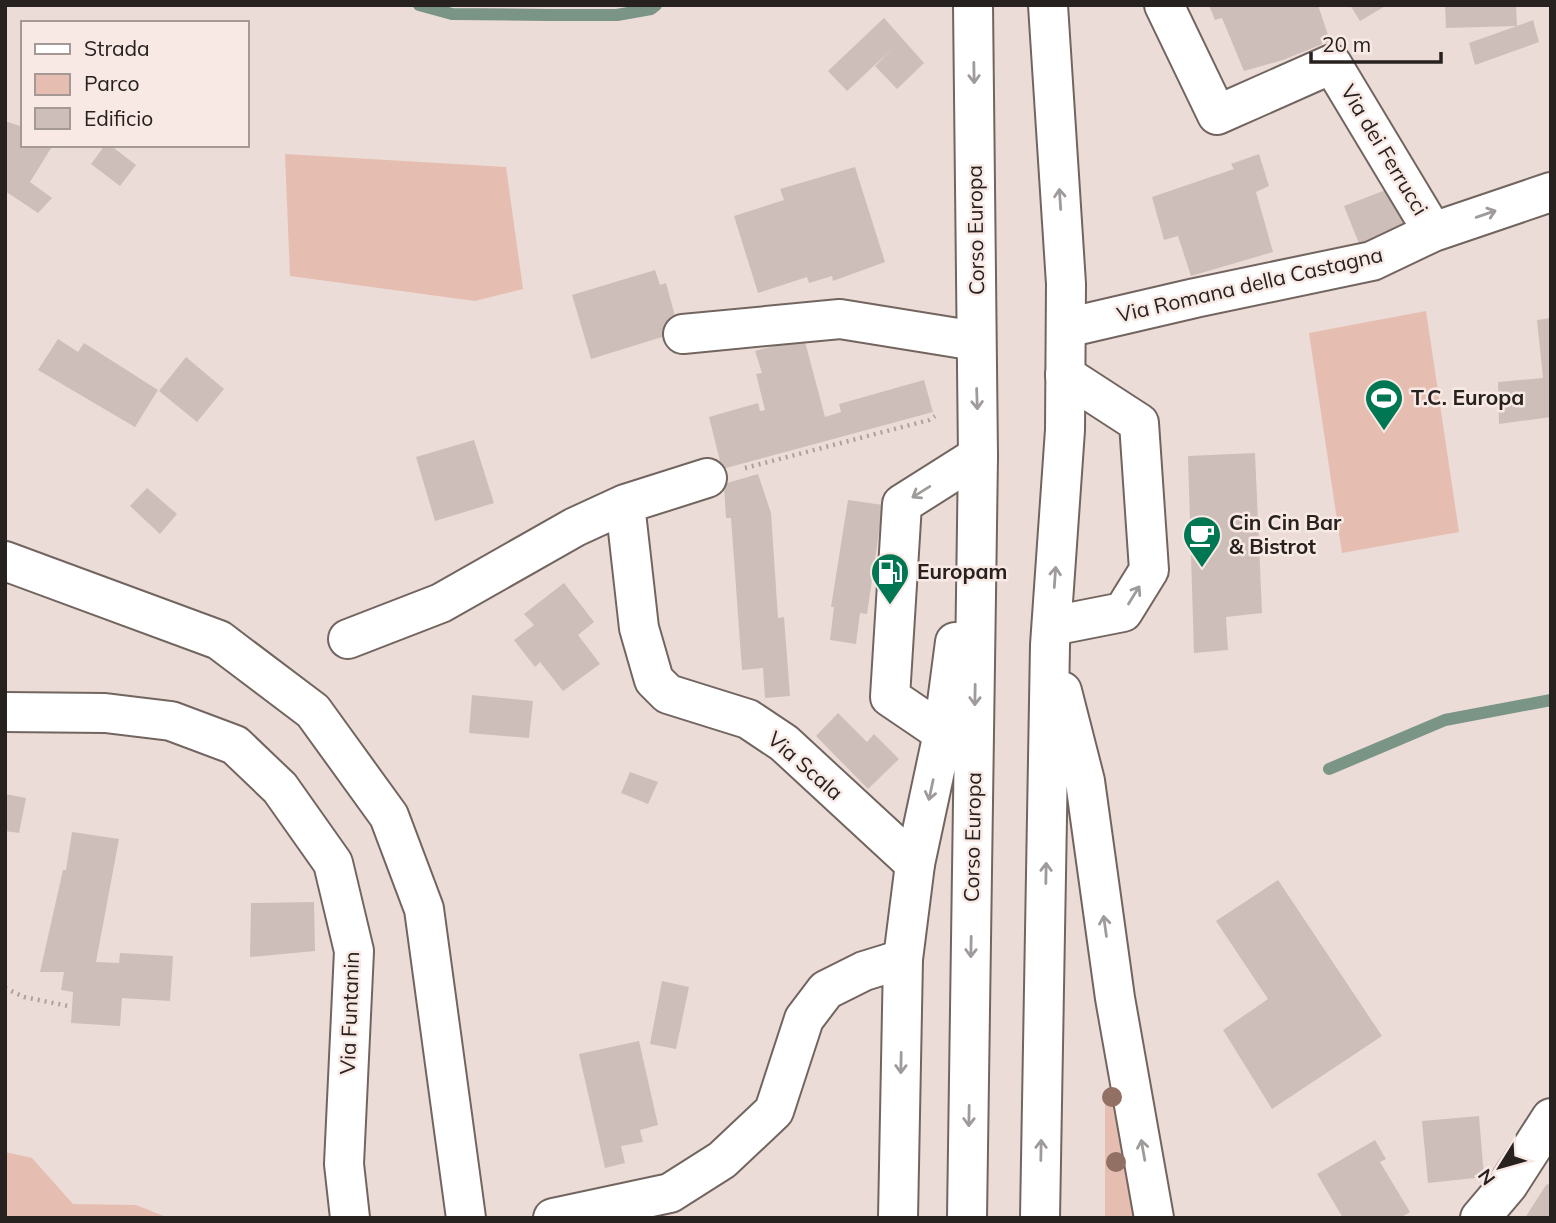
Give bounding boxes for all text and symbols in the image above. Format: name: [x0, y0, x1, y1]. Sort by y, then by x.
legend: [21, 21, 248, 147]
scale bar: [1311, 21, 1440, 65]
text: 20 m: [1322, 31, 1371, 57]
text: Strada: [84, 35, 150, 61]
one-way arrow: [967, 62, 981, 85]
text: Parco: [84, 70, 139, 96]
street label: Via dei Ferrucci: [1336, 79, 1434, 220]
text: Edificio: [84, 105, 153, 131]
street label: Corso Europa: [961, 165, 989, 295]
one-way arrow: [1053, 189, 1066, 211]
one-way arrow: [1474, 207, 1496, 220]
street label: Via Romana della Castagna: [1114, 241, 1385, 327]
sports icon: T.C. Europa: [1363, 377, 1405, 432]
place label: T.C. Europa: [1411, 384, 1524, 410]
one-way arrow: [970, 387, 984, 410]
one-way arrow: [911, 485, 931, 499]
place label: Cin Cin Bar & Bistrot: [1229, 509, 1342, 559]
cafe icon: Cin Cin Bar & Bistrot: [1181, 514, 1223, 569]
fuel station icon: Europam: [869, 551, 911, 606]
place label: Europam: [917, 558, 1007, 584]
one-way arrow: [1049, 566, 1062, 589]
one-way arrow: [1126, 586, 1141, 605]
one-way arrow: [968, 684, 982, 707]
street label: Via Scala: [763, 725, 849, 805]
street label: Corso Europa: [958, 772, 986, 902]
one-way arrow: [923, 778, 937, 801]
one-way arrow: [1039, 862, 1052, 885]
one-way arrow: [1099, 915, 1112, 938]
one-way arrow: [964, 936, 978, 959]
street label: Via Funtanin: [334, 951, 364, 1075]
one-way arrow: [894, 1051, 907, 1074]
one-way arrow: [962, 1104, 976, 1127]
north arrow: [1465, 1132, 1535, 1202]
one-way arrow: [1034, 1138, 1048, 1161]
one-way arrow: [1136, 1139, 1149, 1162]
text: N: [1473, 1164, 1500, 1190]

